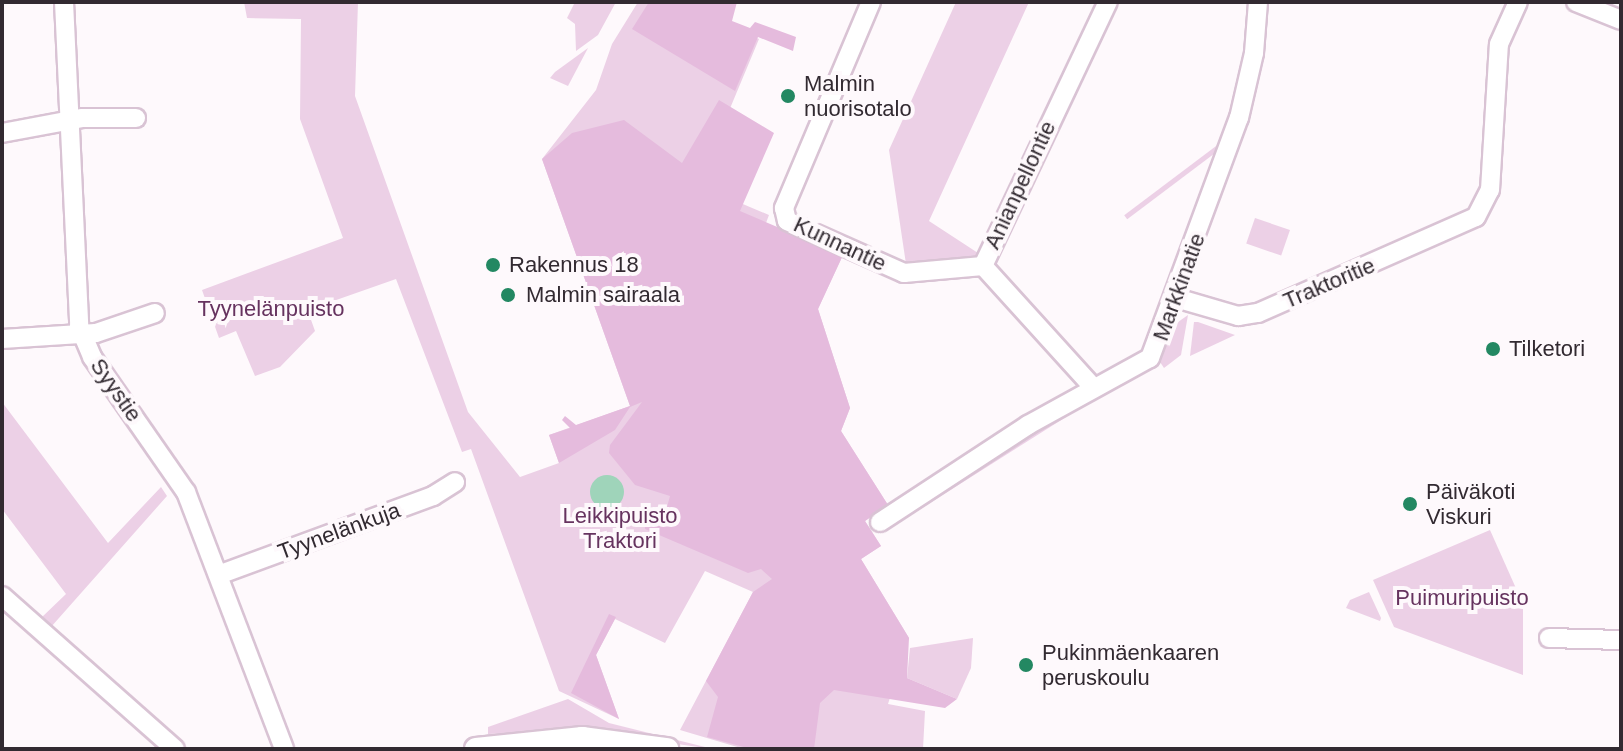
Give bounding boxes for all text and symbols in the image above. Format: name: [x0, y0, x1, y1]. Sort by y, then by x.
place label: Malmin nuorisotalo: [804, 70, 912, 122]
marker: Malmin nuorisotalo: [779, 87, 797, 105]
street label: Anianpellontie: [979, 117, 1061, 253]
street label: Kunnantie: [790, 211, 890, 277]
street label: Markkinatie: [1147, 230, 1211, 344]
place label: Rakennus 18: [509, 252, 639, 278]
street label: Traktoritie: [1279, 252, 1379, 314]
marker: Rakennus 18: [484, 256, 502, 274]
place label: Malmin sairaala: [526, 282, 680, 308]
marker: Malmin sairaala: [497, 284, 519, 306]
park label: Tyynelänpuisto: [198, 296, 344, 322]
place label: Tilketori: [1509, 336, 1585, 362]
marker: Tilketori: [1484, 340, 1502, 358]
street label: Syystie: [85, 353, 147, 427]
place label: Päiväkoti Viskuri: [1426, 478, 1515, 530]
marker: Päiväkoti Viskuri: [1401, 495, 1419, 513]
street label: Tyynelänkuja: [274, 497, 404, 565]
park label: Leikkipuisto Traktori: [563, 502, 677, 554]
park label: Puimuripuisto: [1395, 585, 1529, 611]
place label: Pukinmäenkaaren peruskoulu: [1042, 639, 1219, 690]
marker: Pukinmäenkaaren peruskoulu: [1017, 656, 1035, 674]

